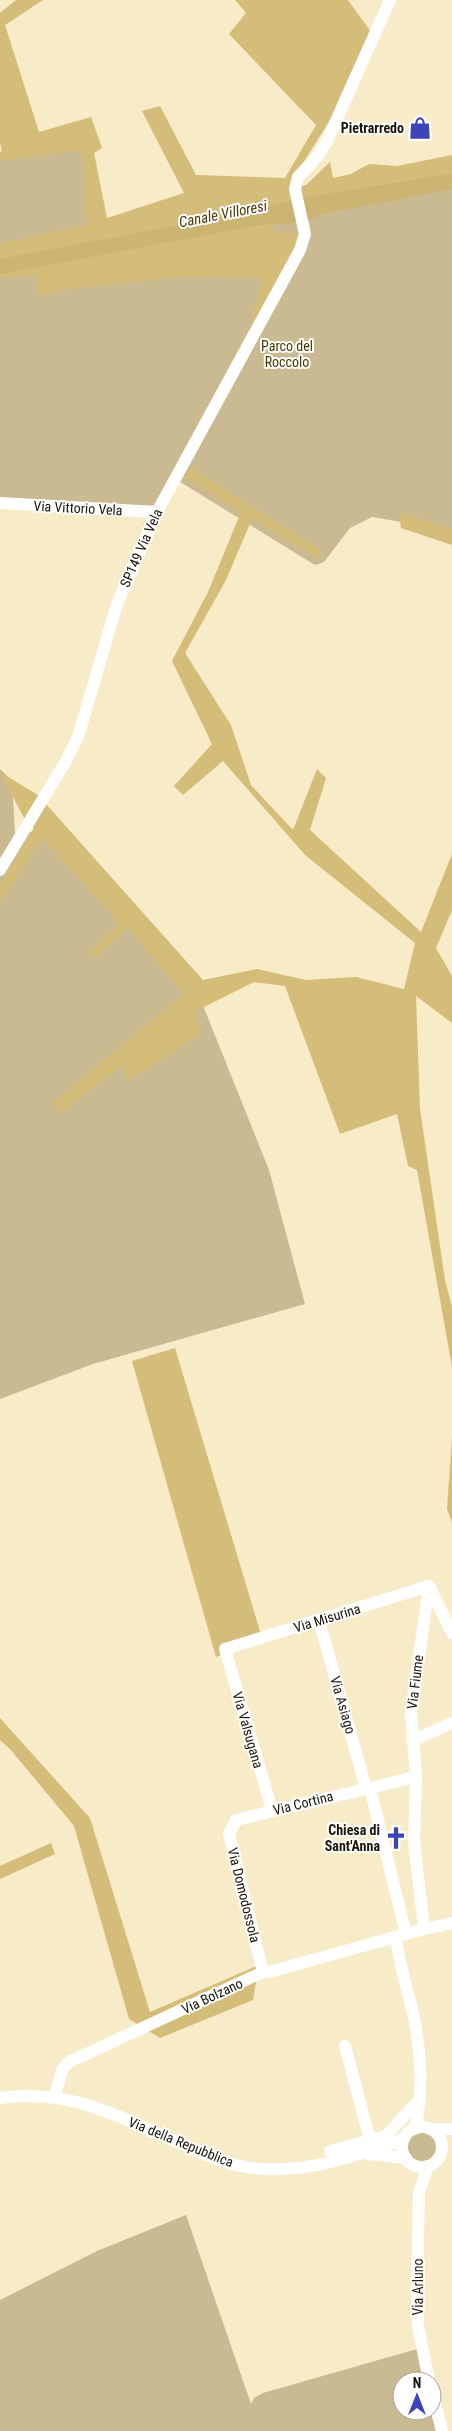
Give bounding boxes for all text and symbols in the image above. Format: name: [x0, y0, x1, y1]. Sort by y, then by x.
shop icon: Pietrarredo: [407, 115, 433, 141]
place label: Pietrarredo: [341, 120, 404, 136]
water label: Canale Villoresi: [177, 197, 269, 231]
park label: Parco del Roccolo: [261, 338, 313, 370]
street label: Via Vittorio Vela: [33, 498, 123, 518]
street label: SP149 Via Vela: [117, 506, 165, 590]
street label: Via Misurina: [292, 1600, 362, 1636]
street label: Via Fiume: [404, 1653, 426, 1710]
street label: Via Asiago: [327, 1674, 359, 1736]
street label: Via Valsugana: [229, 1690, 267, 1770]
street label: Via Cortina: [271, 1788, 335, 1818]
place label: Chiesa di Sant'Anna: [325, 1822, 380, 1854]
church icon: Chiesa di Sant'Anna: [383, 1825, 409, 1851]
street label: Via Domodossola: [224, 1846, 264, 1944]
street label: Via Bolzano: [179, 1975, 245, 2017]
street label: Via della Repubblica: [126, 2114, 236, 2170]
street label: Via Arluno: [410, 2258, 426, 2316]
north arrow: [392, 2371, 442, 2421]
text: N: [413, 2375, 421, 2391]

